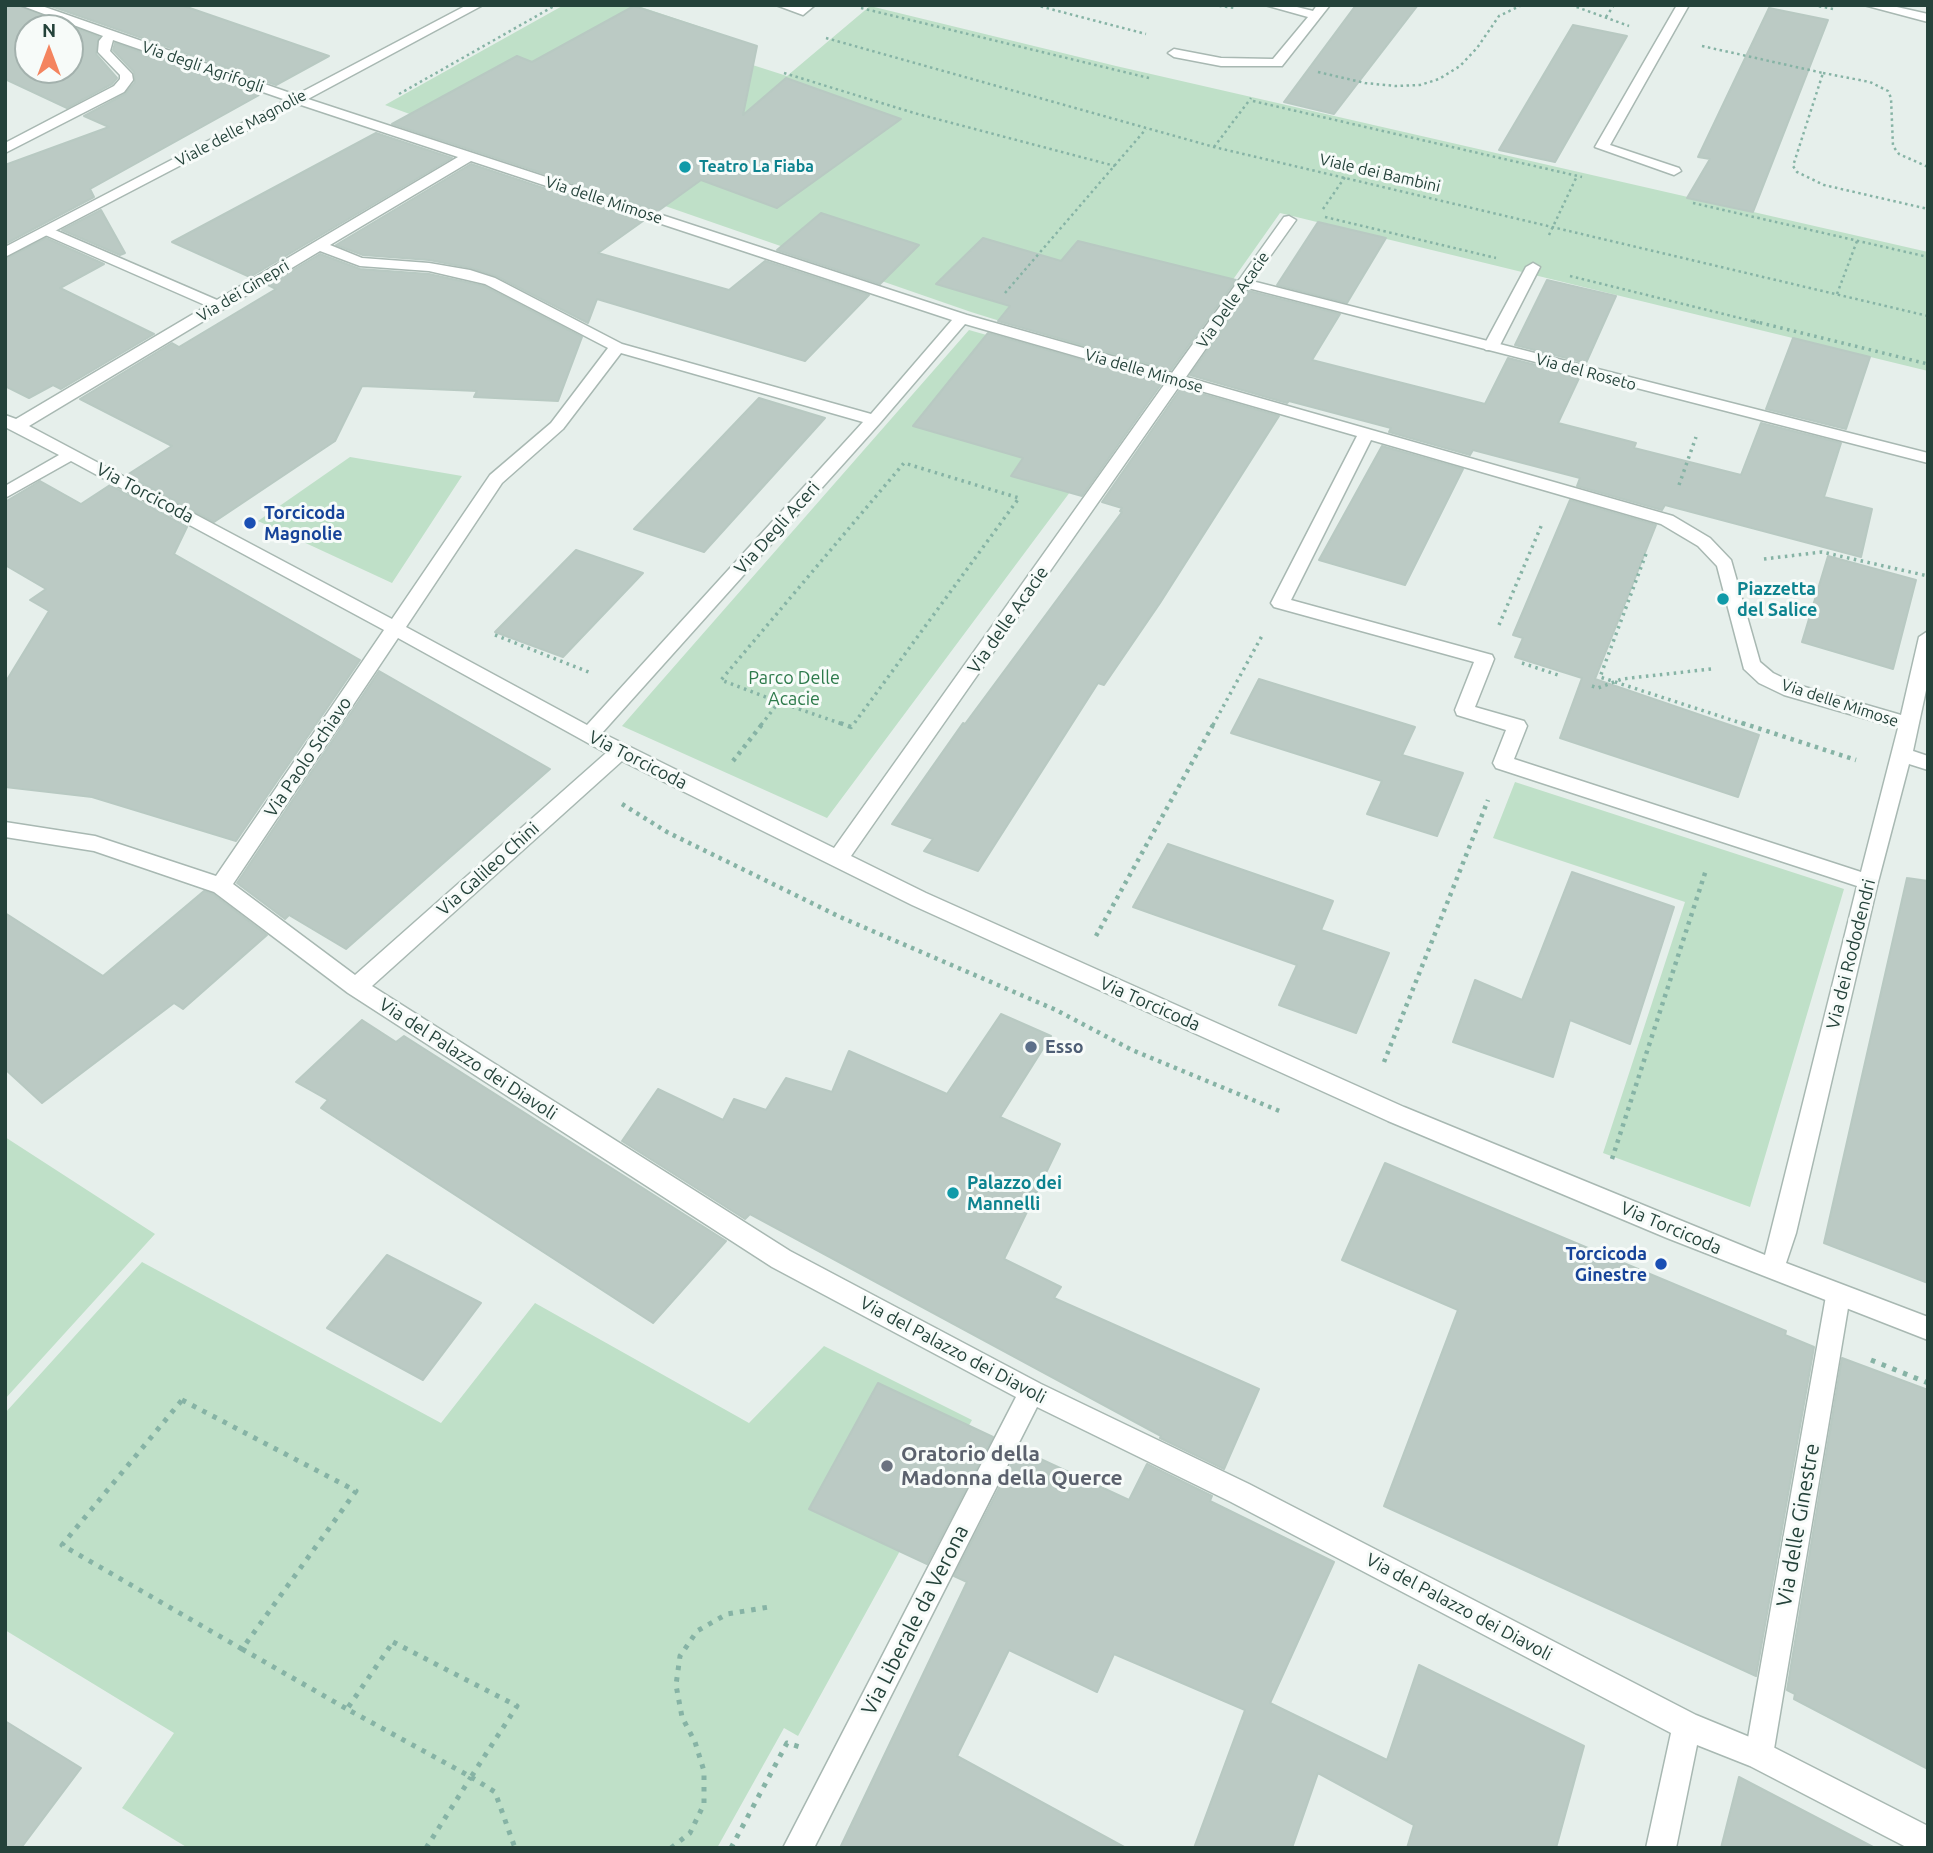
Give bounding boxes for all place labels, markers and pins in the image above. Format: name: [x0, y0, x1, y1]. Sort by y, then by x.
place label: Teatro La Fiaba: [699, 157, 814, 177]
marker: Teatro La Fiaba: [677, 159, 693, 175]
place label: Torcicoda Magnolie: [264, 502, 345, 544]
marker: Torcicoda Magnolie: [242, 515, 258, 531]
place label: Piazzetta del Salice: [1737, 578, 1817, 620]
marker: Piazzetta del Salice: [1715, 591, 1731, 607]
place label: Esso: [1045, 1036, 1084, 1058]
marker: Esso: [1023, 1039, 1039, 1055]
place label: Palazzo dei Mannelli: [967, 1172, 1062, 1214]
marker: Palazzo dei Mannelli: [945, 1185, 961, 1201]
place label: Torcicoda Ginestre: [1566, 1243, 1647, 1286]
marker: Torcicoda Ginestre: [1653, 1256, 1669, 1272]
place label: Oratorio della Madonna della Querce: [901, 1441, 1123, 1491]
marker: Oratorio della Madonna della Querce: [879, 1458, 895, 1474]

